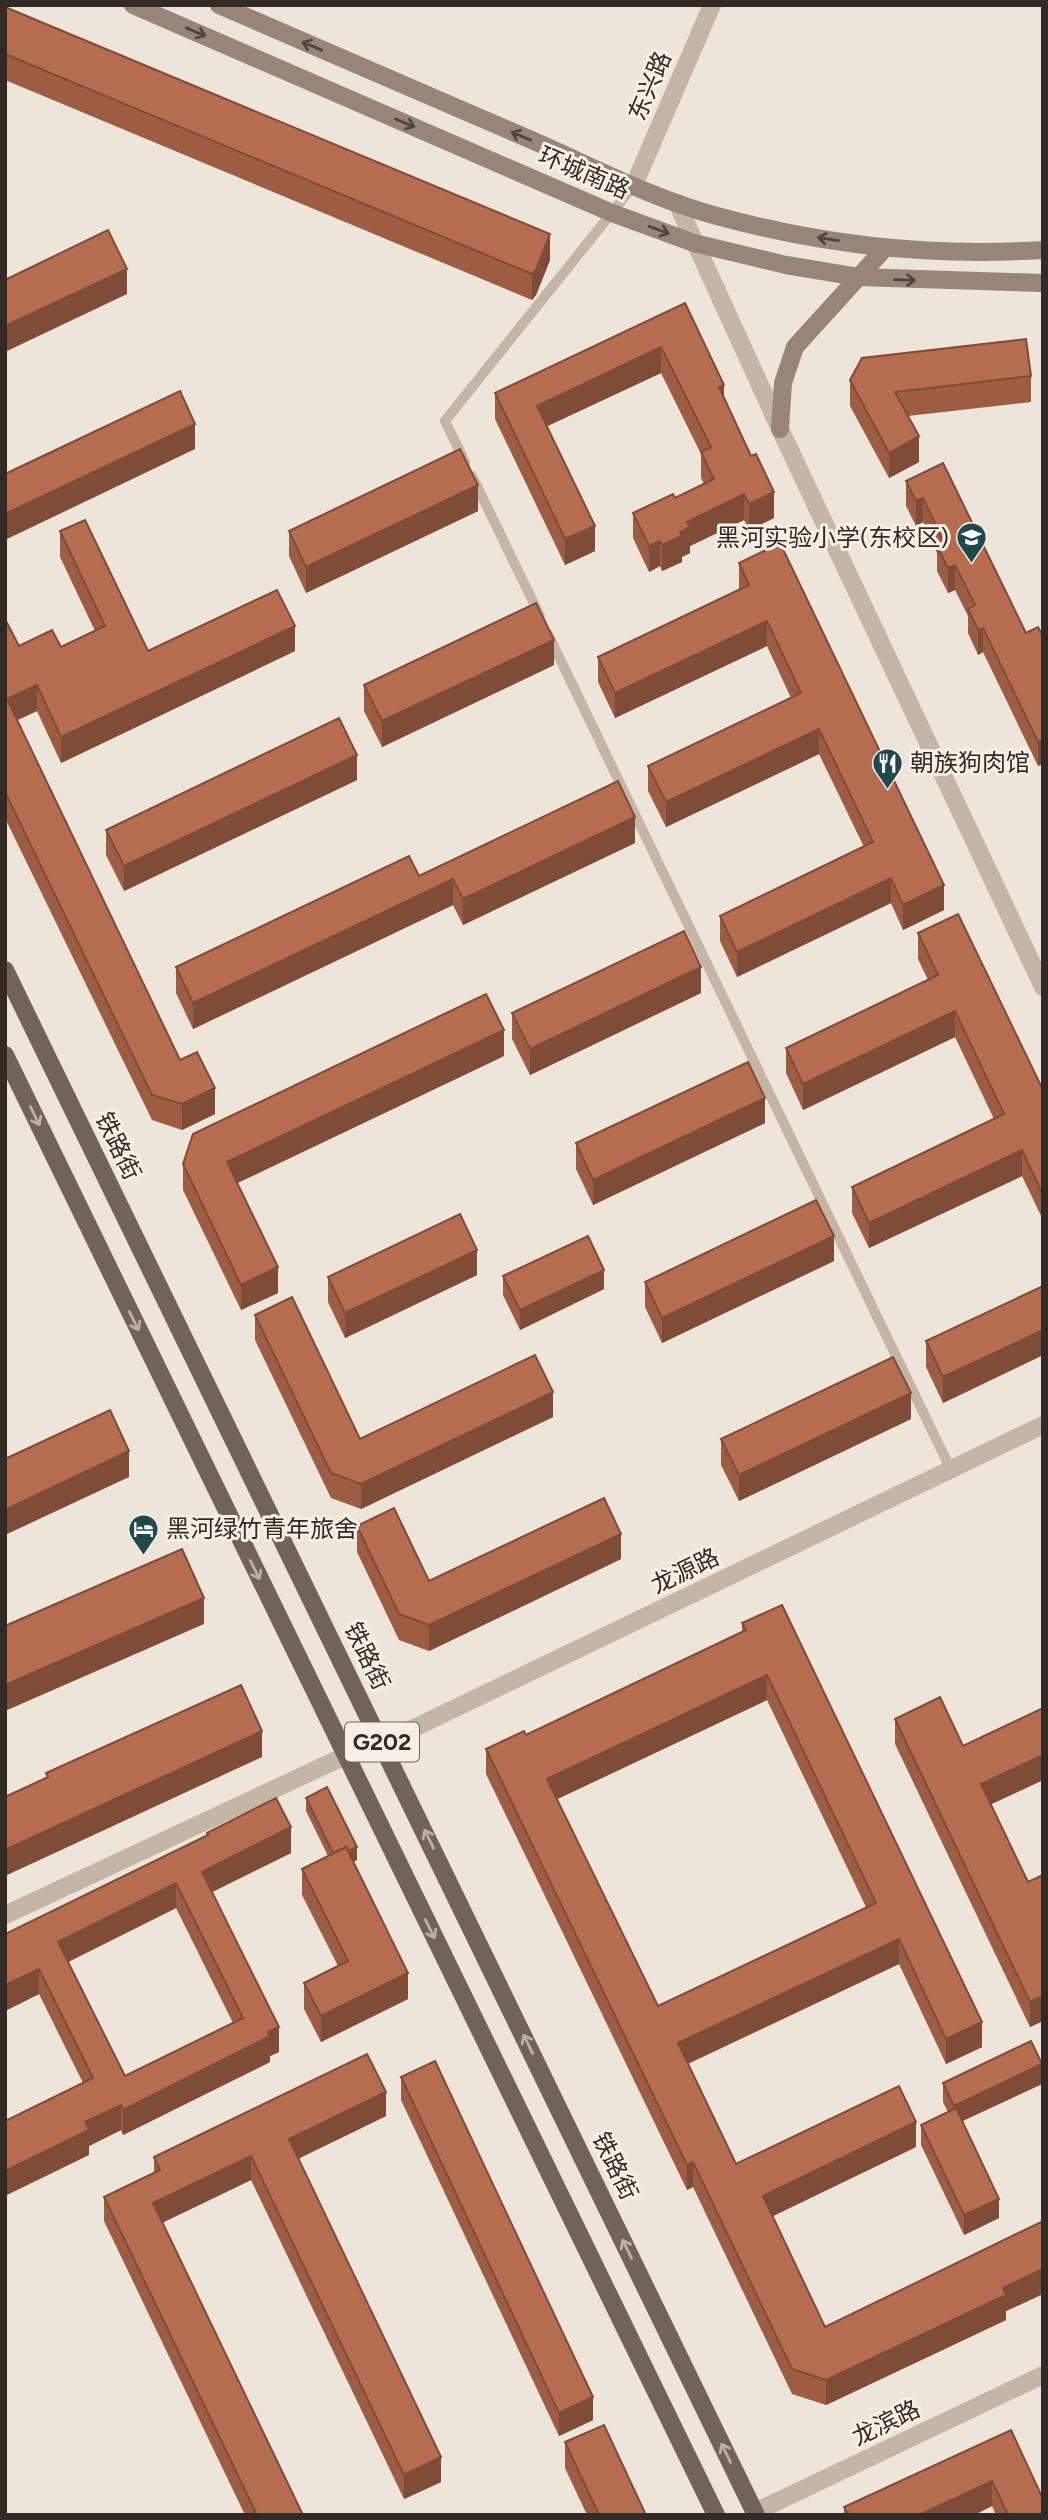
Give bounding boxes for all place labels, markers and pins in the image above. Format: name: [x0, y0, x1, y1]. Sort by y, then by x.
school or university icon: 黑河实验小学(东校区): [955, 521, 989, 565]
place label: 黑河实验小学(东校区): [716, 523, 949, 552]
restaurant icon: 朝族狗肉馆: [870, 746, 904, 790]
place label: 朝族狗肉馆: [910, 748, 1030, 777]
hotel icon: 黑河绿竹青年旅舍: [126, 1512, 160, 1556]
place label: 黑河绿竹青年旅舍: [166, 1514, 358, 1543]

